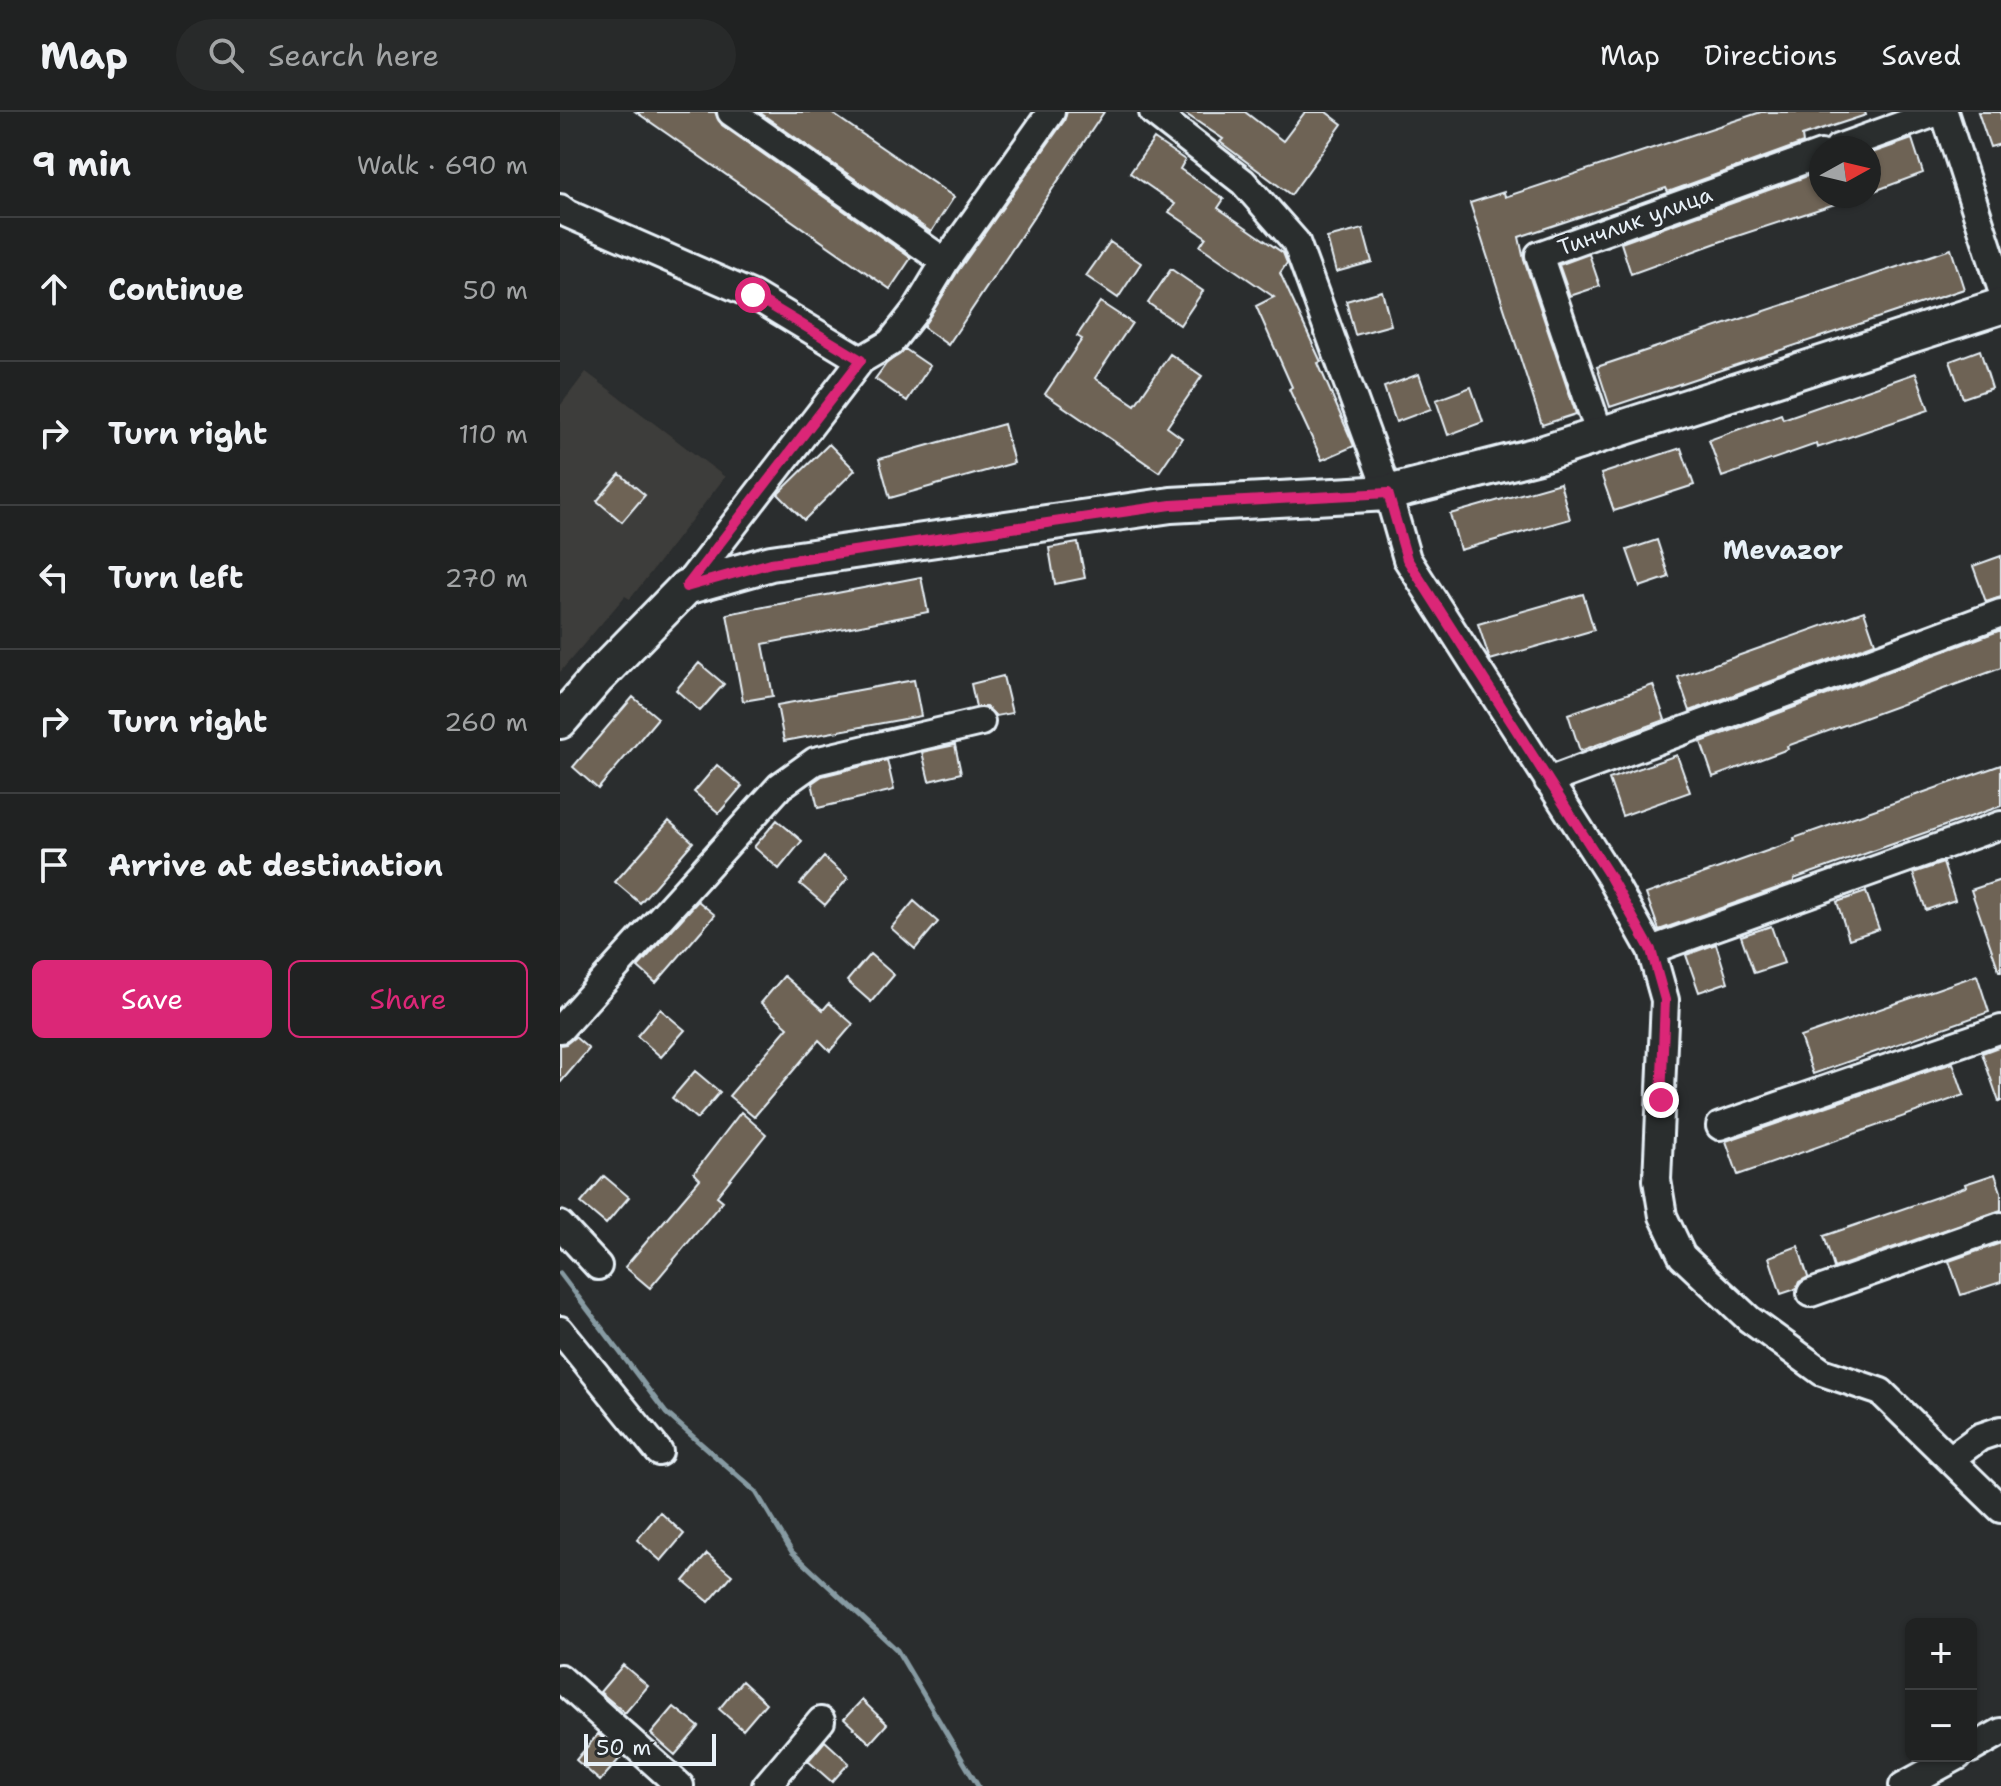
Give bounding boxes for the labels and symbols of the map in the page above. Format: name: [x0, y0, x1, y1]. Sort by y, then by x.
north arrow: [1809, 136, 1881, 208]
street label: Тинчлик улица: [1554, 179, 1717, 262]
route start: [735, 277, 771, 313]
district label: Mevazor: [1723, 532, 1843, 567]
route end: [1643, 1082, 1679, 1118]
scale bar: [584, 1730, 716, 1766]

